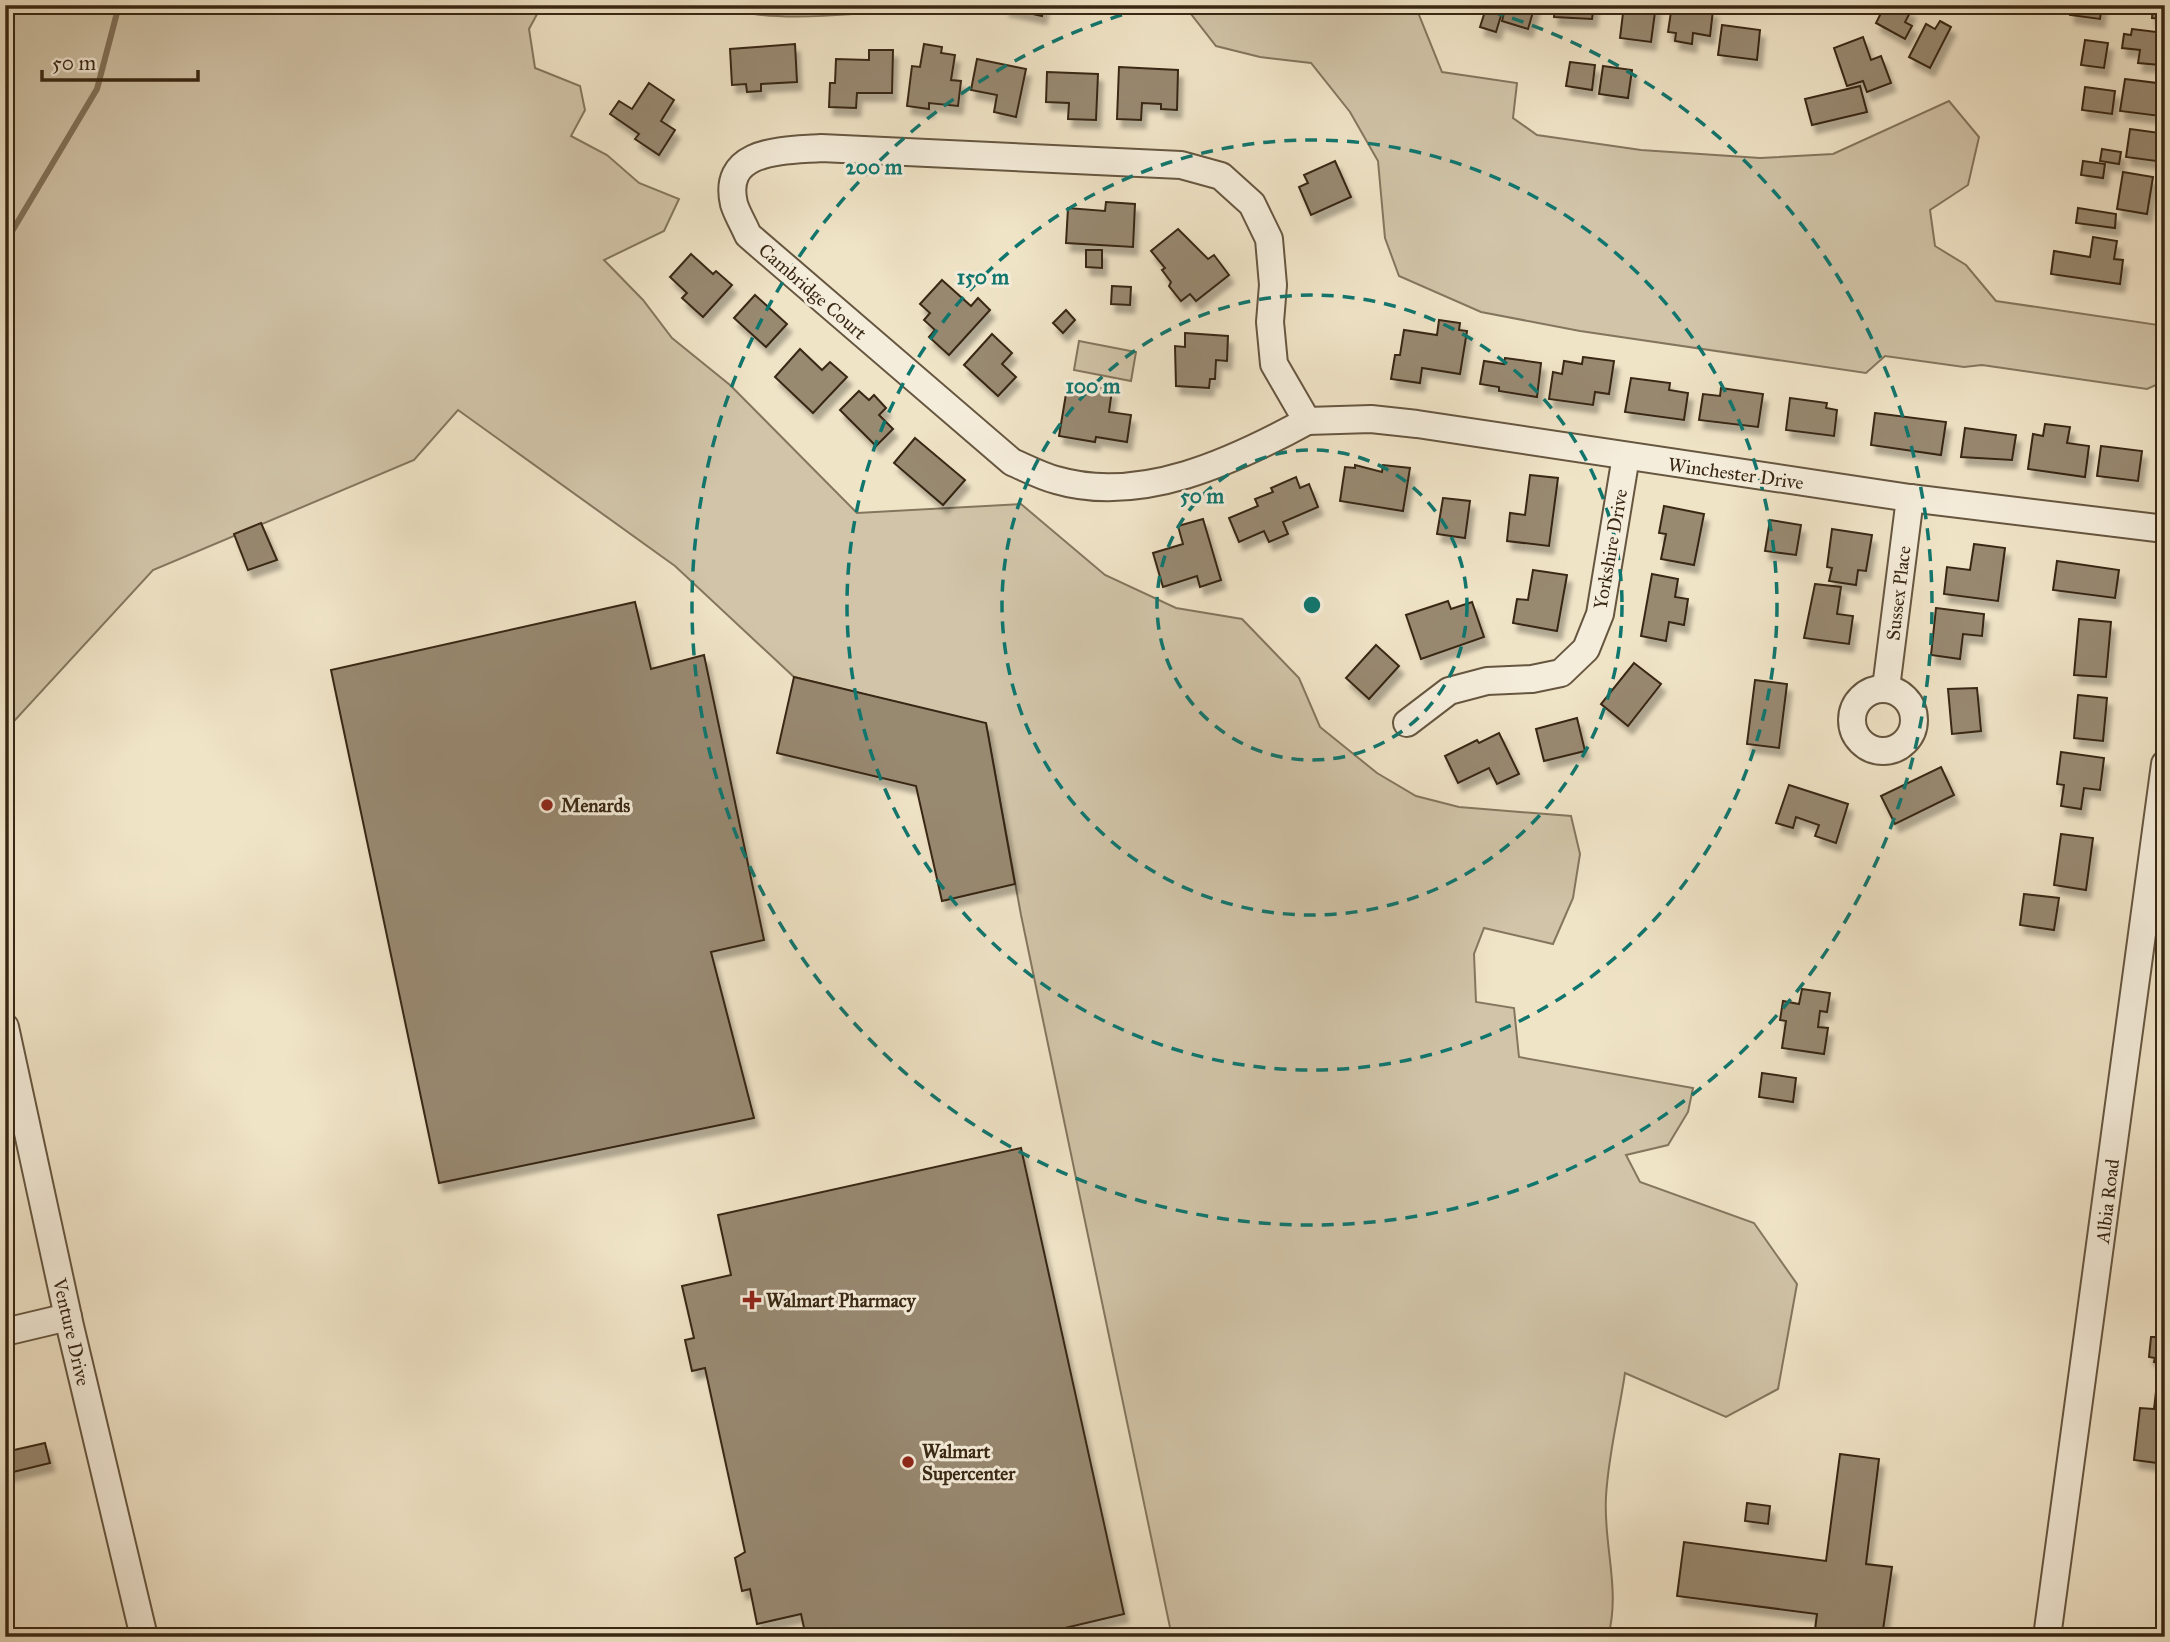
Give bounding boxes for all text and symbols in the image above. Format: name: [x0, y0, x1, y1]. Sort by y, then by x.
scale bar: [42, 38, 198, 82]
text: 50 m: [52, 50, 97, 76]
text: 200 m: [846, 154, 903, 180]
street label: Cambridge Court: [753, 238, 871, 345]
text: 150 m: [957, 264, 1009, 290]
text: 100 m: [1066, 373, 1121, 399]
street label: Winchester Drive: [1667, 453, 1805, 494]
text: 50 m: [1180, 483, 1224, 509]
street label: Yorkshire Drive: [1589, 487, 1632, 611]
street label: Sussex Place: [1881, 544, 1916, 642]
centre of rings: [1300, 593, 1324, 617]
place label: Menards: [561, 794, 630, 817]
marker: Menards: [539, 797, 555, 813]
street label: Albia Road: [2091, 1157, 2124, 1246]
street label: Venture Drive: [48, 1275, 95, 1388]
place label: Walmart Pharmacy: [766, 1289, 917, 1313]
marker: Walmart Pharmacy: [744, 1292, 760, 1308]
place label: Walmart Supercenter: [922, 1440, 1016, 1486]
marker: Walmart Supercenter: [900, 1454, 916, 1470]

